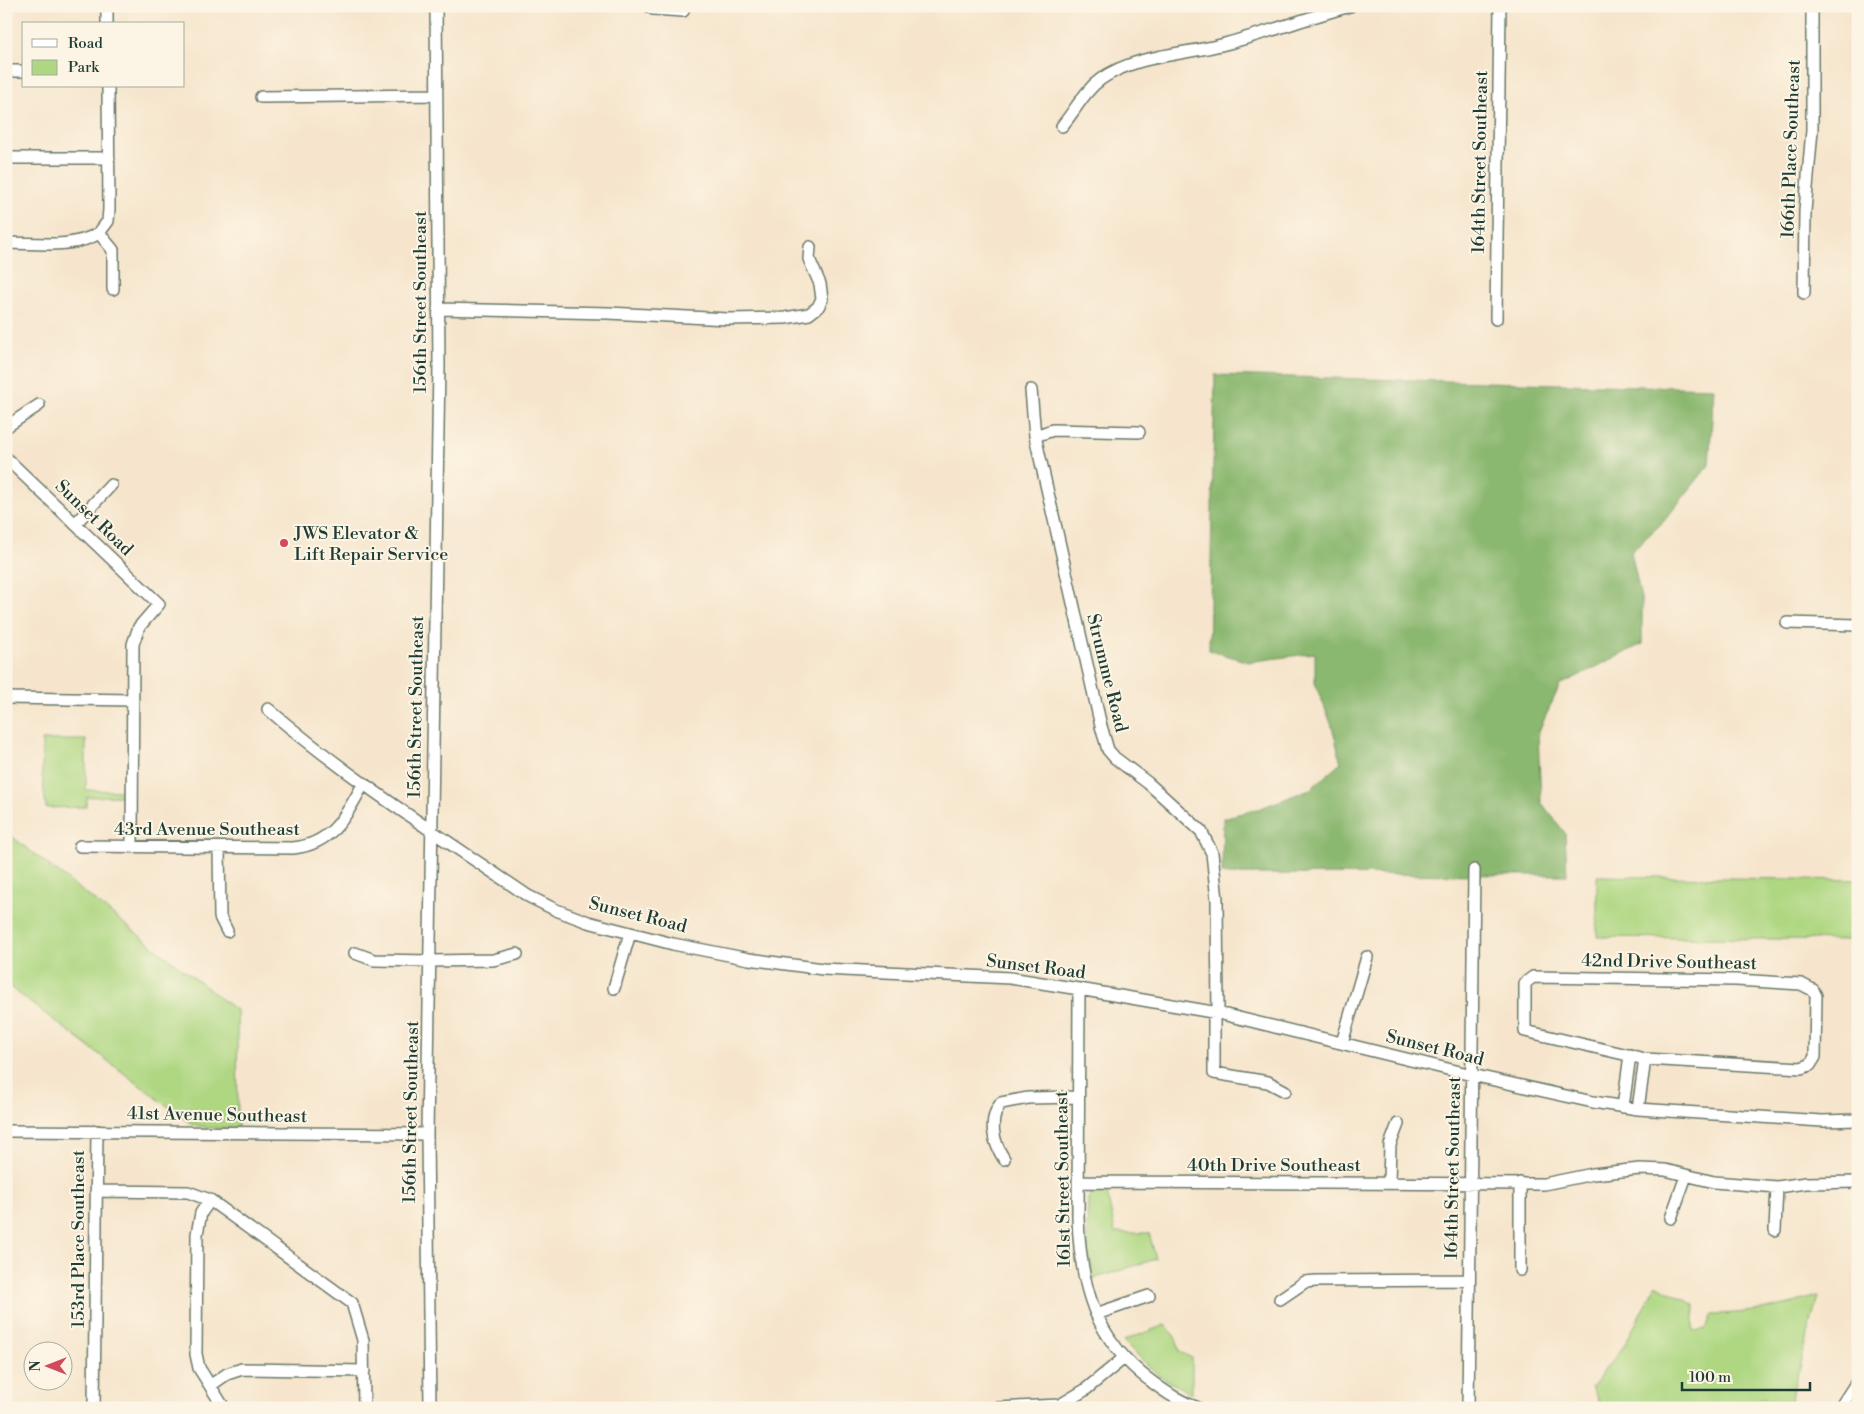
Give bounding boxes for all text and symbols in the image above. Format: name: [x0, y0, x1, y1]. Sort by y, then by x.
legend: [22, 22, 185, 88]
text: Road: [68, 34, 103, 53]
text: Park: [68, 58, 100, 77]
street label: 166th Place Southeast: [1776, 58, 1806, 239]
street label: 164th Street Southeast: [1467, 70, 1493, 254]
street label: 156th Street Southeast: [409, 210, 432, 393]
street label: Sunset Road: [50, 475, 139, 562]
place label: JWS Elevator & Lift Repair Service: [293, 522, 448, 566]
marker: JWS Elevator & Lift Repair Service: [278, 537, 290, 549]
street label: Strumme Road: [1081, 611, 1133, 735]
street label: 156th Street Southeast: [403, 615, 429, 799]
street label: 43rd Avenue Southeast: [114, 818, 301, 841]
street label: Sunset Road: [587, 892, 690, 938]
street label: Sunset Road: [985, 949, 1088, 985]
street label: 42nd Drive Southeast: [1581, 949, 1758, 975]
street label: 156th Street Southeast: [398, 1020, 424, 1204]
street label: Sunset Road: [1384, 1025, 1487, 1071]
street label: 164th Street Southeast: [1440, 1076, 1466, 1260]
street label: 161st Street Southeast: [1050, 1090, 1076, 1267]
street label: 41st Avenue Southeast: [127, 1102, 308, 1128]
street label: 153rd Place Southeast: [67, 1149, 90, 1328]
street label: 40th Drive Southeast: [1187, 1154, 1362, 1177]
north arrow: [22, 1342, 72, 1392]
scale bar: [1682, 1359, 1809, 1391]
text: N: [27, 1360, 45, 1372]
text: 100 m: [1689, 1368, 1731, 1387]

